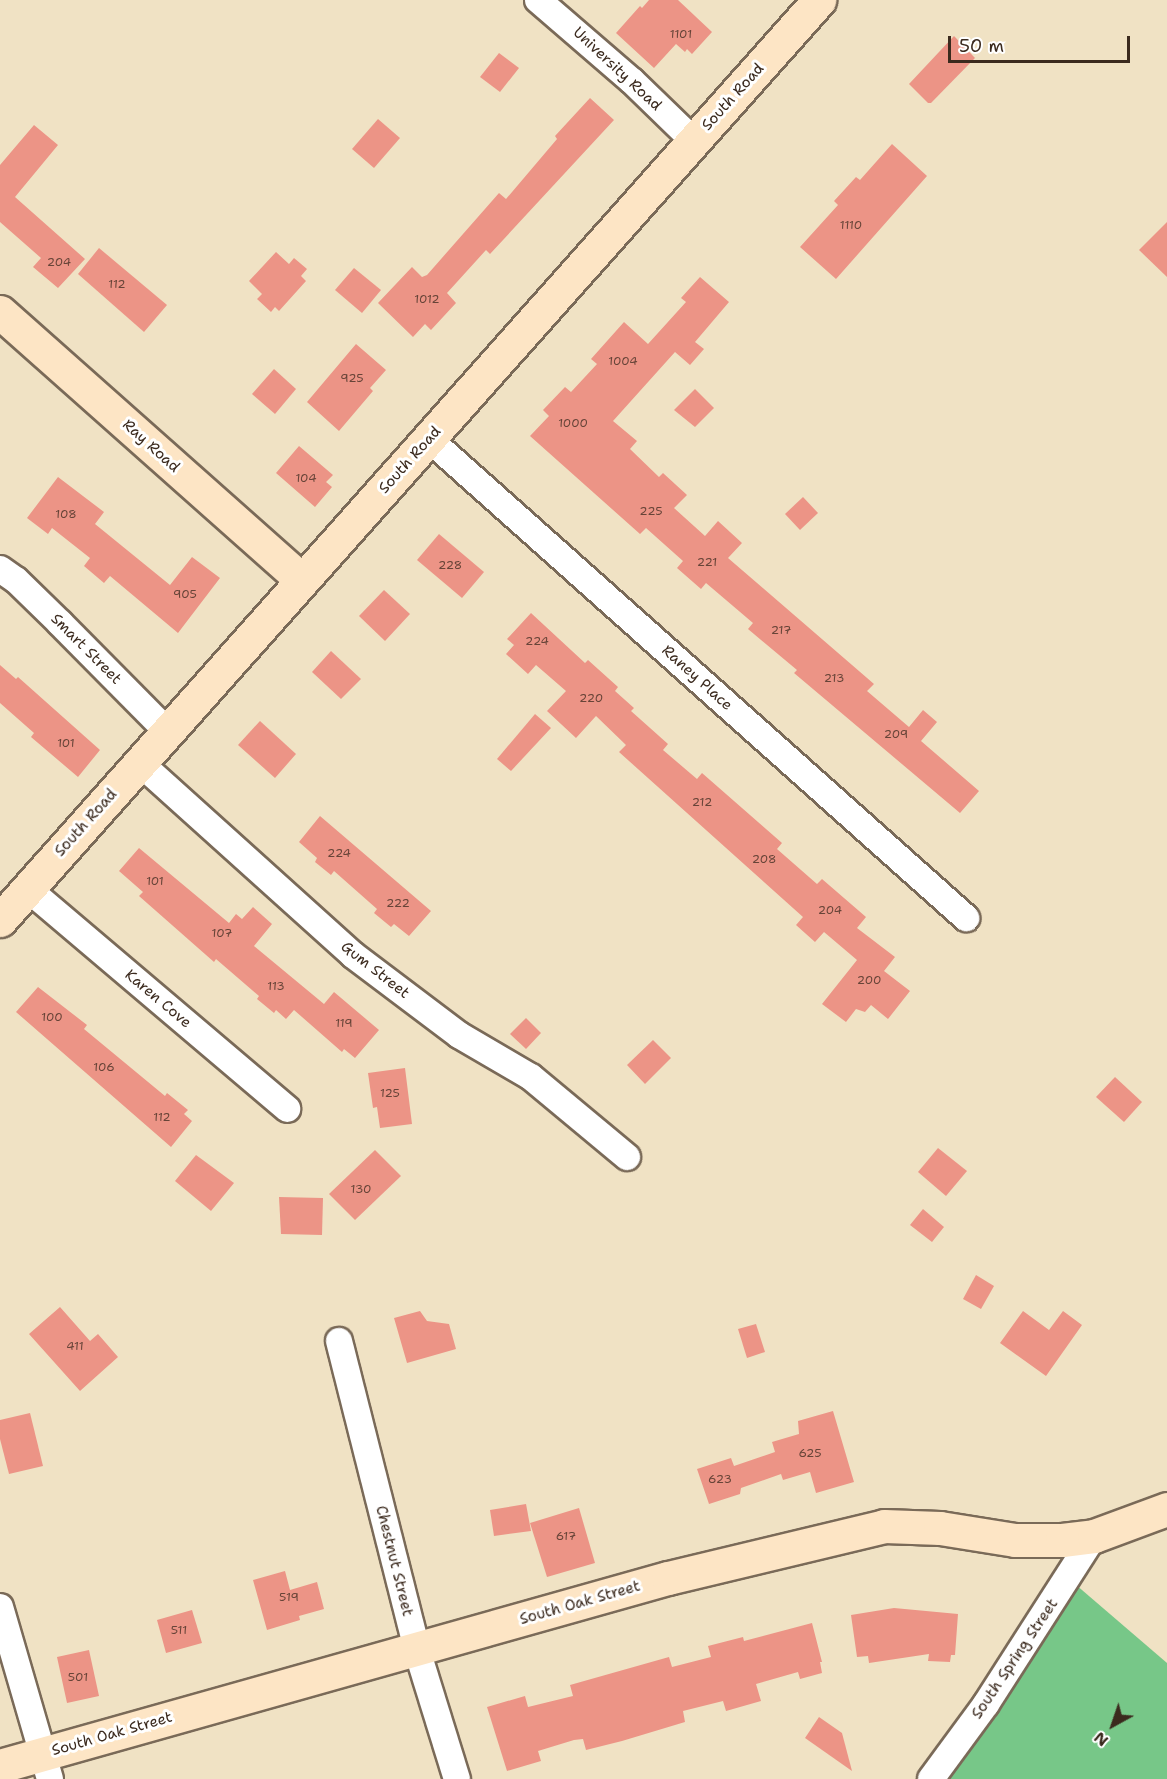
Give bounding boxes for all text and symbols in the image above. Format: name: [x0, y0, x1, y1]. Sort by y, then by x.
street label: University Road: [569, 23, 665, 115]
scale bar: [951, 24, 1132, 62]
house number: 1101: [670, 28, 692, 42]
text: 50 m: [959, 34, 1004, 58]
street label: South Road: [698, 60, 768, 134]
house number: 1110: [840, 219, 862, 233]
house number: 204: [47, 256, 71, 270]
house number: 112: [108, 278, 126, 292]
house number: 1012: [414, 293, 440, 307]
house number: 1004: [608, 355, 638, 369]
house number: 925: [340, 372, 364, 386]
street label: Ray Road: [119, 416, 183, 476]
house number: 1000: [558, 417, 588, 431]
street label: South Road: [375, 423, 445, 497]
house number: 104: [295, 472, 317, 486]
house number: 225: [639, 505, 663, 519]
house number: 108: [55, 508, 77, 522]
house number: 221: [697, 556, 717, 570]
house number: 228: [438, 559, 462, 573]
house number: 905: [173, 588, 197, 602]
street label: Smart Street: [47, 610, 125, 688]
house number: 217: [771, 624, 791, 638]
house number: 224: [525, 635, 549, 649]
street label: Raney Place: [658, 642, 736, 714]
house number: 213: [824, 672, 844, 686]
house number: 220: [579, 692, 603, 706]
house number: 209: [884, 728, 908, 742]
house number: 101: [57, 737, 75, 751]
street label: South Road: [51, 786, 121, 860]
house number: 212: [692, 796, 712, 810]
house number: 224: [327, 847, 351, 861]
house number: 208: [752, 853, 776, 867]
house number: 101: [146, 875, 164, 889]
house number: 222: [386, 897, 410, 911]
house number: 204: [818, 904, 842, 918]
house number: 107: [212, 927, 232, 941]
street label: Gum Street: [337, 938, 413, 1002]
street label: Karen Cove: [121, 966, 195, 1032]
house number: 200: [857, 974, 881, 988]
house number: 113: [267, 980, 285, 994]
house number: 100: [41, 1011, 63, 1025]
house number: 119: [335, 1017, 353, 1031]
house number: 106: [93, 1061, 115, 1075]
house number: 125: [380, 1087, 400, 1101]
house number: 112: [153, 1111, 171, 1125]
house number: 130: [350, 1183, 372, 1197]
house number: 411: [66, 1340, 84, 1354]
house number: 625: [798, 1447, 822, 1461]
house number: 623: [708, 1473, 732, 1487]
street label: Chestnut Street: [372, 1504, 416, 1618]
house number: 617: [556, 1530, 576, 1544]
street label: South Oak Street: [518, 1577, 642, 1629]
house number: 519: [279, 1591, 299, 1605]
street label: South Spring Street: [968, 1596, 1062, 1722]
house number: 511: [171, 1624, 187, 1638]
house number: 501: [68, 1671, 88, 1685]
north arrow: [1083, 1695, 1143, 1755]
street label: South Oak Street: [50, 1708, 174, 1760]
text: N: [1089, 1727, 1113, 1751]

